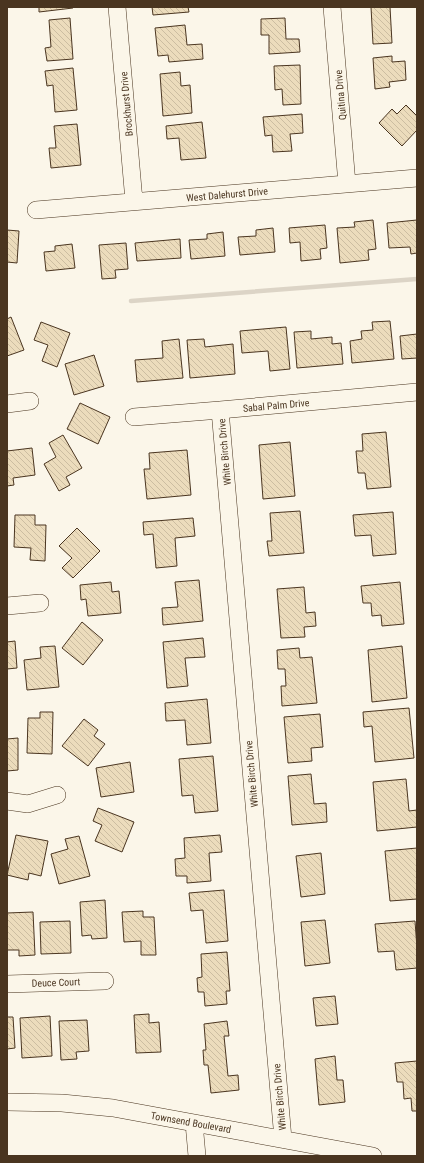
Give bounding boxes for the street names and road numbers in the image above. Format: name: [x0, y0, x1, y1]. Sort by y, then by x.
street label: Quitina Drive: [333, 69, 348, 120]
street label: Brockhurst Drive: [118, 71, 135, 137]
street label: West Dalehurst Drive: [186, 185, 269, 204]
street label: Sabal Palm Drive: [242, 397, 310, 414]
street label: White Birch Drive: [216, 418, 233, 486]
street label: White Birch Drive: [243, 740, 260, 808]
street label: Deuce Court: [32, 976, 81, 989]
street label: White Birch Drive: [271, 1063, 288, 1131]
street label: Townsend Boulevard: [150, 1110, 232, 1135]

